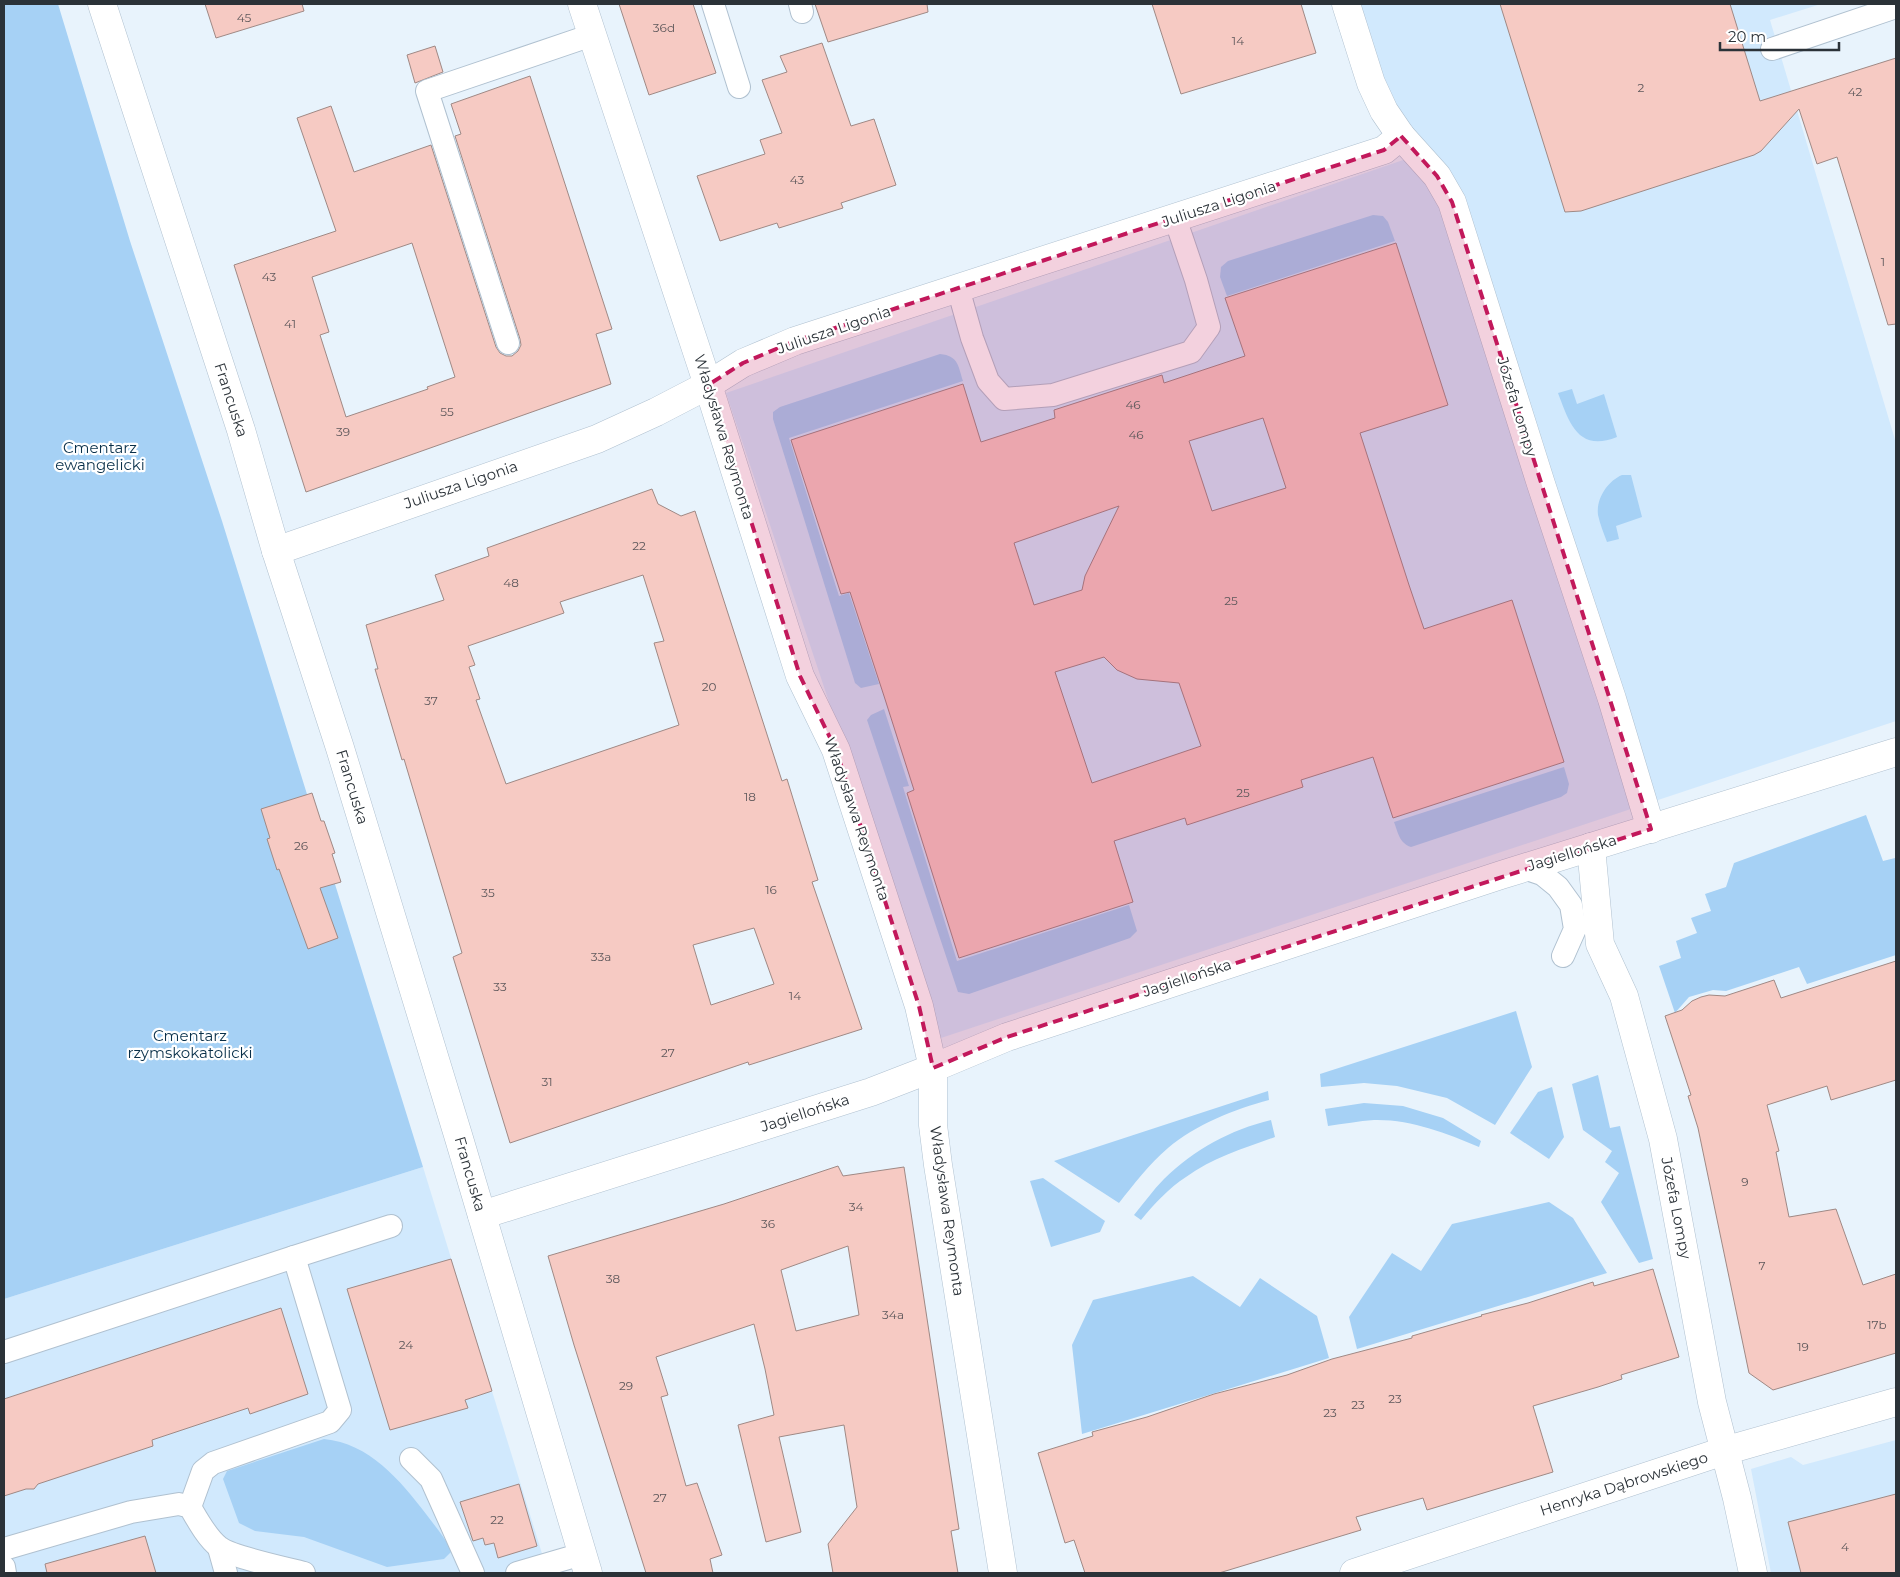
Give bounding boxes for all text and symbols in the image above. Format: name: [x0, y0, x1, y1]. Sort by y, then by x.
house number: 45: [237, 10, 252, 25]
house number: 36d: [653, 20, 675, 35]
scale bar: [1720, 20, 1839, 52]
text: 20 m: [1728, 27, 1766, 46]
house number: 14: [1232, 33, 1244, 48]
house number: 2: [1638, 80, 1645, 95]
house number: 42: [1848, 84, 1863, 99]
house number: 43: [790, 172, 804, 187]
street label: Juliusza Ligonia: [1158, 176, 1278, 231]
house number: 1: [1881, 254, 1885, 269]
house number: 43: [262, 269, 276, 284]
street label: Juliusza Ligonia: [773, 301, 893, 358]
house number: 41: [284, 316, 296, 331]
street label: Władysława Reymonta: [690, 352, 759, 522]
street label: Józefa Lompy: [1493, 354, 1542, 460]
street label: Francuska: [211, 360, 252, 440]
house number: 46: [1125, 397, 1141, 412]
house number: 55: [440, 404, 454, 419]
house number: 39: [336, 424, 350, 439]
house number: 46: [1128, 427, 1144, 442]
park label: Cmentarz ewangelicki: [55, 438, 145, 474]
street label: Juliusza Ligonia: [400, 456, 520, 513]
house number: 22: [632, 538, 646, 553]
house number: 48: [503, 575, 519, 590]
house number: 25: [1224, 593, 1238, 608]
house number: 20: [702, 679, 716, 694]
house number: 37: [424, 693, 438, 708]
street label: Władysława Reymonta: [821, 735, 894, 903]
street label: Francuska: [332, 747, 373, 827]
house number: 25: [1236, 785, 1250, 800]
house number: 18: [744, 789, 756, 804]
street label: Jagiellońska: [1524, 830, 1619, 875]
house number: 26: [294, 838, 308, 853]
house number: 16: [765, 882, 777, 897]
house number: 35: [481, 885, 495, 900]
house number: 33a: [591, 949, 611, 964]
street label: Jagiellońska: [1139, 954, 1234, 1001]
house number: 33: [493, 979, 507, 994]
house number: 14: [789, 988, 801, 1003]
park label: Cmentarz rzymskokatolicki: [127, 1026, 253, 1062]
house number: 27: [661, 1045, 675, 1060]
house number: 31: [541, 1074, 553, 1089]
street label: Jagiellońska: [757, 1089, 852, 1136]
street label: Władysława Reymonta: [926, 1125, 969, 1297]
street label: Francuska: [451, 1134, 490, 1214]
street label: Józefa Lompy: [1657, 1154, 1696, 1261]
house number: 9: [1741, 1174, 1749, 1189]
house number: 34: [849, 1199, 863, 1214]
house number: 36: [761, 1216, 775, 1231]
house number: 7: [1758, 1258, 1766, 1273]
house number: 38: [606, 1271, 621, 1286]
house number: 34a: [882, 1307, 904, 1322]
house number: 17b: [1867, 1317, 1887, 1332]
house number: 24: [399, 1337, 413, 1352]
house number: 19: [1797, 1339, 1809, 1354]
house number: 29: [619, 1378, 633, 1393]
house number: 23: [1388, 1391, 1402, 1406]
house number: 23: [1351, 1397, 1365, 1412]
house number: 23: [1323, 1405, 1337, 1420]
street label: Henryka Dąbrowskiego: [1537, 1447, 1710, 1520]
house number: 27: [653, 1490, 667, 1505]
house number: 22: [490, 1512, 504, 1527]
house number: 4: [1841, 1539, 1849, 1554]

